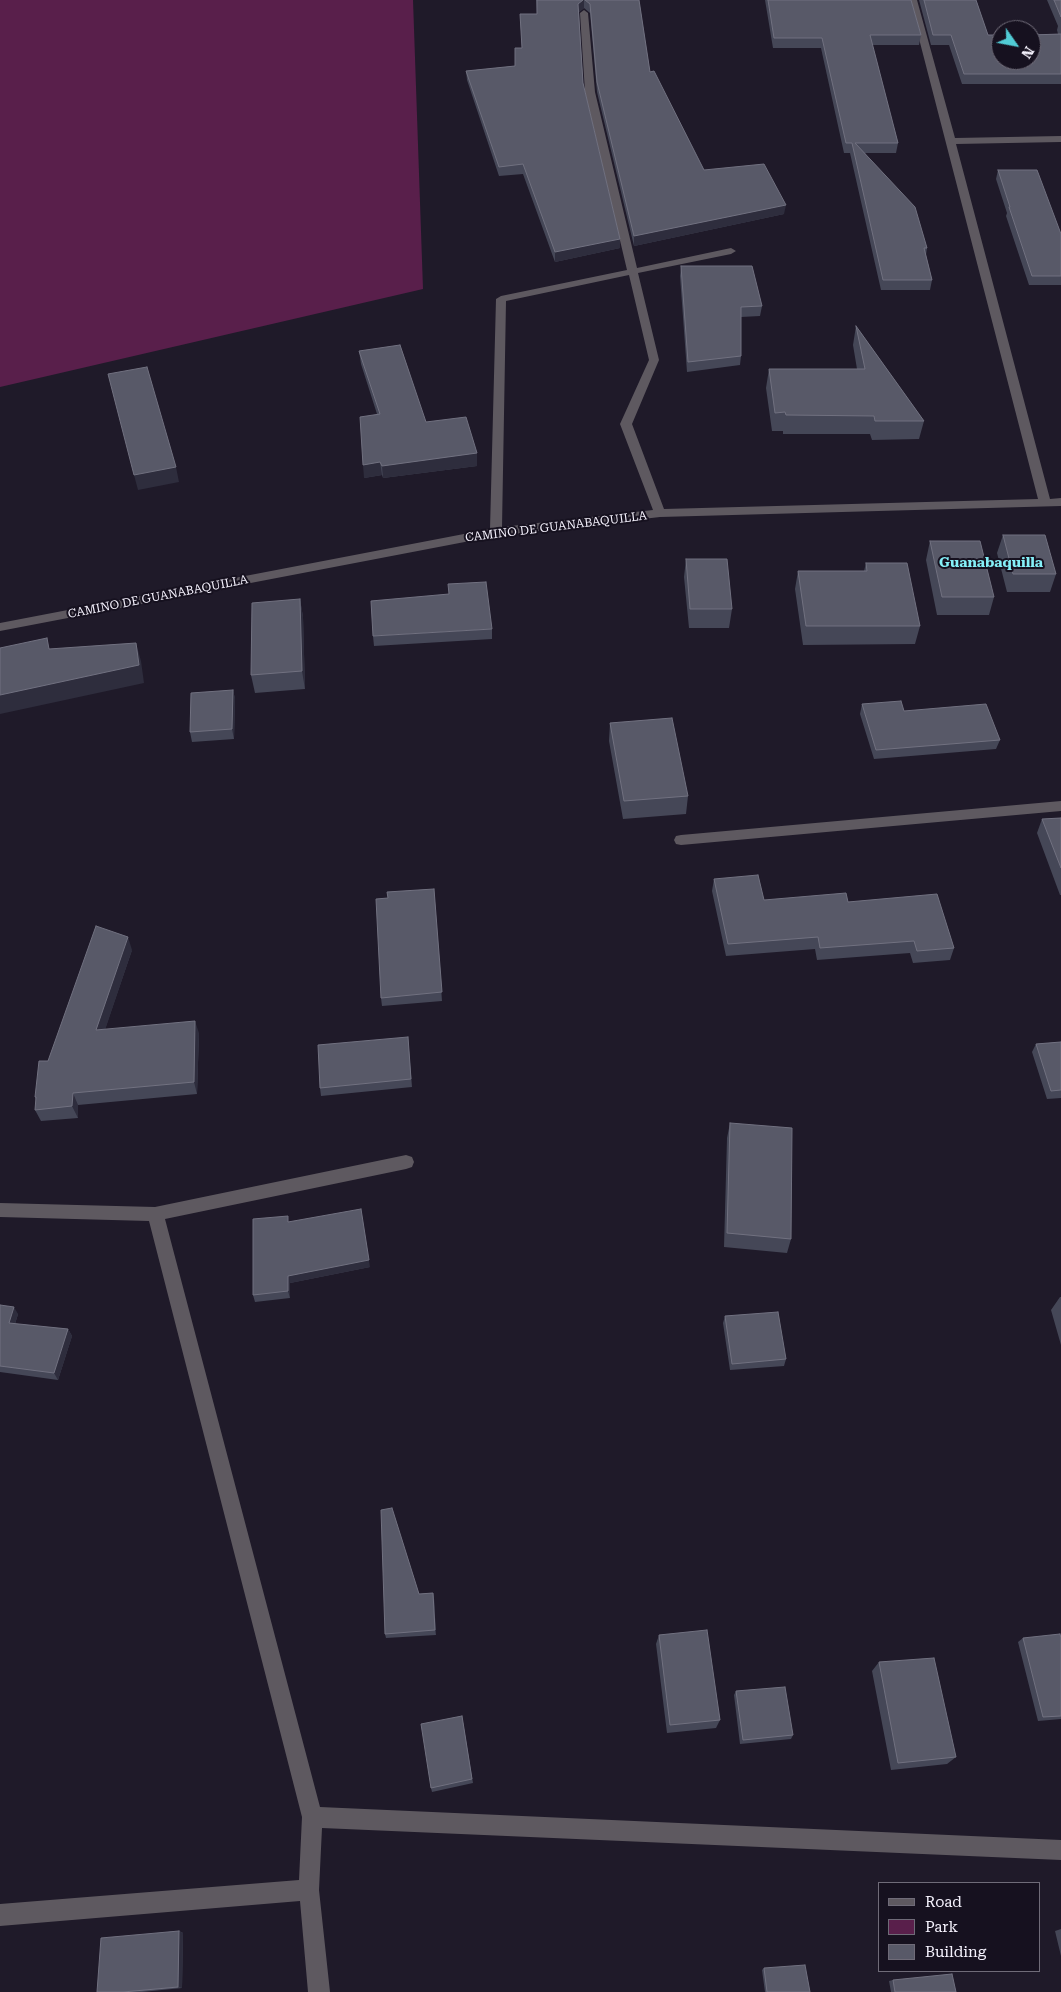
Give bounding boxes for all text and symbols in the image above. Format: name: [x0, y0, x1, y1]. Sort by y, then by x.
north arrow: [991, 20, 1041, 70]
text: N: [1018, 44, 1037, 62]
street label: CAMINO DE GUANABAQUILLA: [464, 509, 648, 545]
district label: Guanabaquilla: [939, 555, 1043, 571]
street label: CAMINO DE GUANABAQUILLA: [67, 572, 249, 622]
legend: [878, 1882, 1041, 1972]
text: Road: [925, 1893, 962, 1911]
text: Park: [925, 1918, 958, 1936]
text: Building: [925, 1943, 986, 1961]

